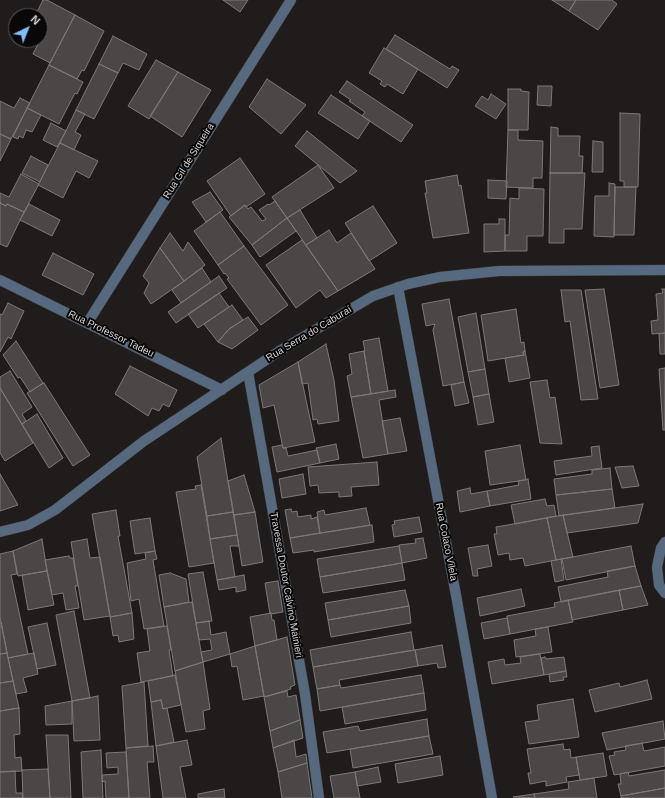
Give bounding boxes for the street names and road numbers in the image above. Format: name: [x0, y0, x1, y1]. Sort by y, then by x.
street label: Rua Gil de Siqueira: [161, 121, 217, 201]
street label: Rua Serra do Caburaí: [264, 304, 354, 364]
street label: Rua Professor Tadeu: [66, 308, 156, 360]
street label: Rua Colaco Vilela: [433, 502, 459, 582]
street label: Travessa Doutor Calvino Mainieri: [267, 511, 305, 659]

